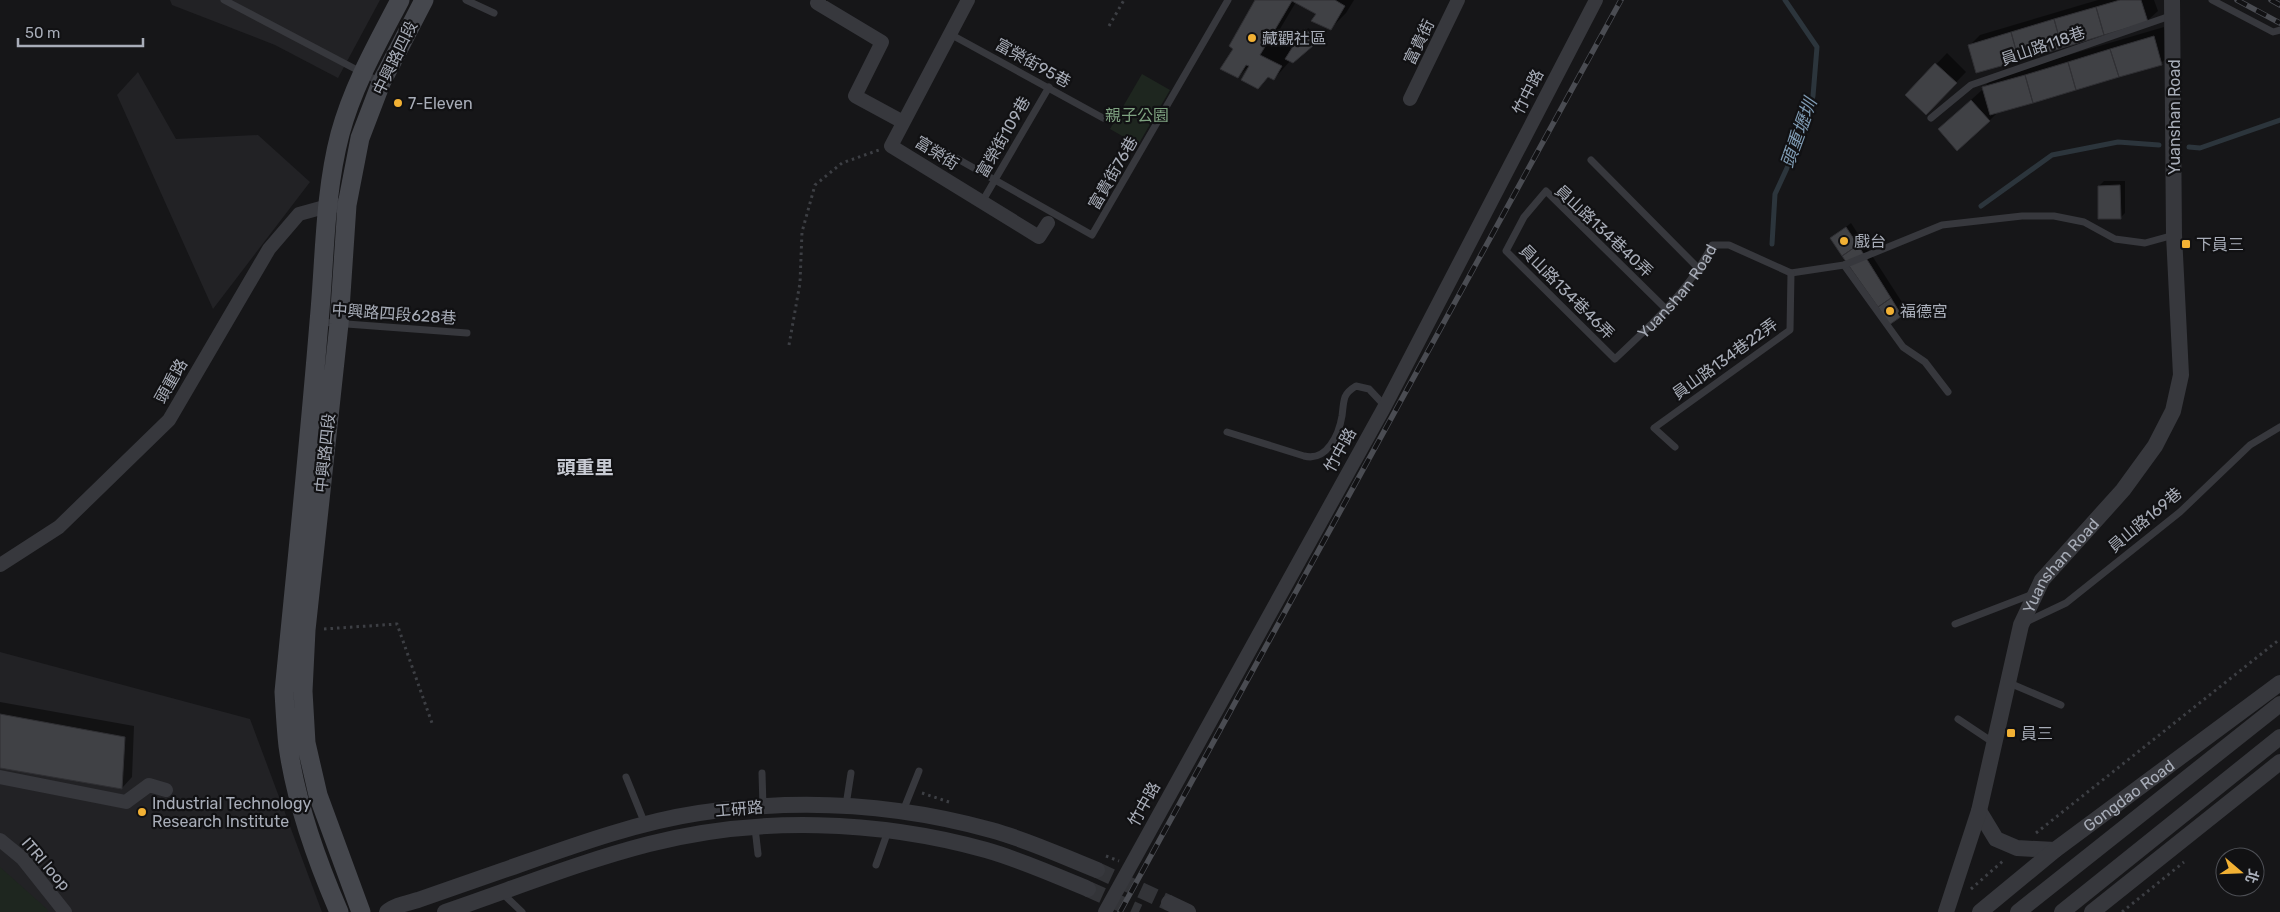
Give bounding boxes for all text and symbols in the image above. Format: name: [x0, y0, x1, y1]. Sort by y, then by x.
scale bar: [18, 15, 142, 47]
street label: 富貴街: [1400, 16, 1438, 68]
street label: 中興路四段: [369, 18, 421, 98]
street label: 員山路118巷: [1998, 23, 2088, 69]
text: 50 m: [25, 24, 60, 42]
place label: 藏觀社區: [1262, 29, 1326, 48]
marker: 藏觀社區: [1246, 32, 1258, 44]
street label: 富榮街95巷: [992, 35, 1074, 91]
street label: Yuanshan Road: [2165, 59, 2184, 175]
street label: 竹中路: [1509, 66, 1547, 118]
street label: 富榮街109巷: [972, 93, 1034, 181]
water label: 頭重壢圳: [1776, 93, 1823, 171]
place label: 7-Eleven: [408, 94, 473, 113]
marker: 7-Eleven: [392, 97, 404, 109]
park label: 親子公園: [1105, 106, 1169, 125]
street label: 富榮街: [912, 132, 962, 174]
street label: 富貴街76巷: [1084, 133, 1142, 213]
street label: 員山路134巷40弄: [1551, 181, 1657, 281]
place label: 戲台: [1854, 232, 1886, 251]
marker: 戲台: [1838, 235, 1850, 247]
place label: 下員三: [2196, 235, 2244, 254]
marker: 下員三: [2180, 238, 2192, 250]
street label: 員山路134巷46弄: [1516, 241, 1618, 343]
street label: Yuanshan Road: [1633, 241, 1720, 342]
street label: 中興路四段628巷: [331, 300, 457, 328]
place label: 福德宮: [1900, 302, 1948, 321]
marker: 福德宮: [1884, 305, 1896, 317]
street label: 員山路134巷22弄: [1669, 315, 1781, 403]
street label: 頭重路: [151, 355, 191, 407]
street label: 中興路四段: [311, 412, 339, 494]
street label: 竹中路: [1320, 424, 1360, 476]
district label: 頭重里: [556, 456, 614, 479]
street label: 員山路169巷: [2104, 484, 2186, 556]
street label: Yuanshan Road: [2018, 514, 2103, 616]
place label: 員三: [2021, 724, 2053, 743]
marker: 員三: [2005, 727, 2017, 739]
street label: Gongdao Road: [2079, 755, 2178, 835]
street label: 竹中路: [1124, 778, 1164, 830]
place label: Industrial Technology Research Institute: [152, 794, 312, 831]
street label: 工研路: [714, 797, 764, 821]
marker: Industrial Technology Research Institute: [136, 806, 148, 818]
street label: ITRI loop: [18, 834, 74, 894]
north arrow: [2215, 847, 2265, 897]
text: 北: [2242, 867, 2262, 885]

